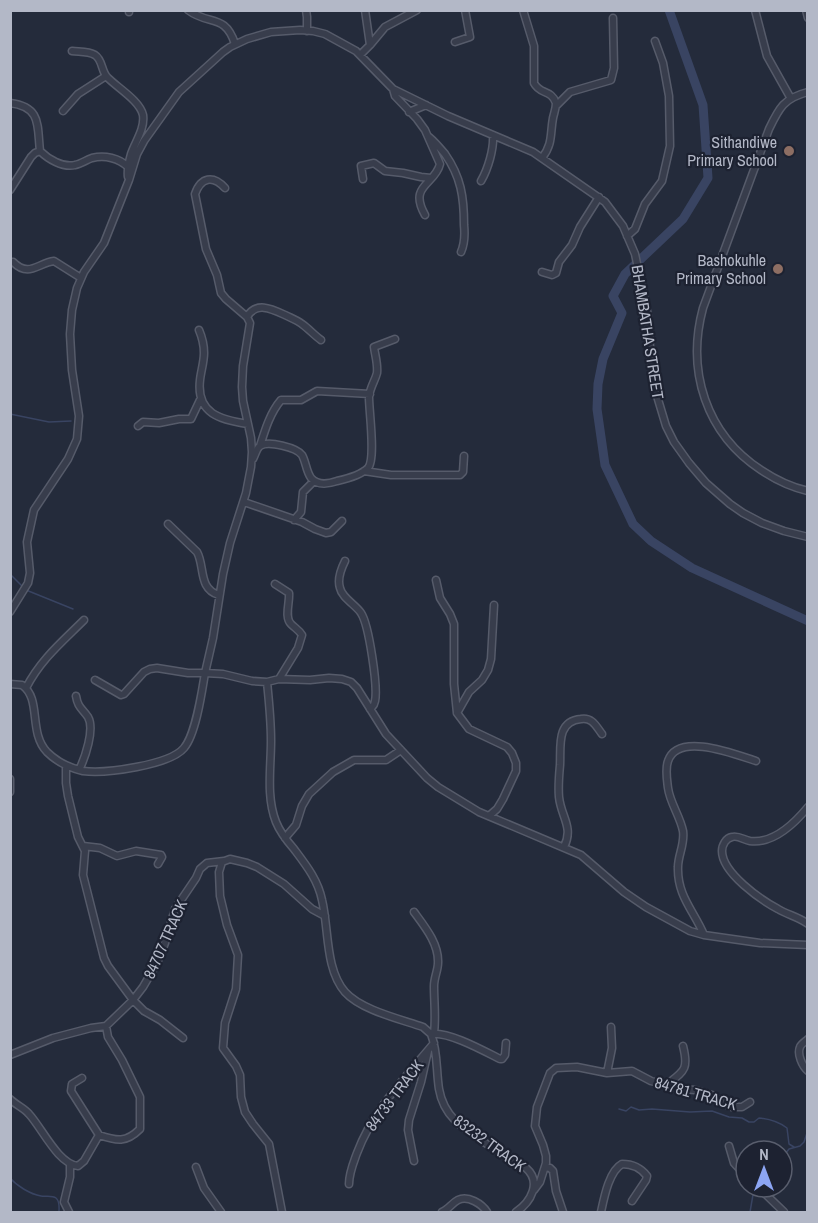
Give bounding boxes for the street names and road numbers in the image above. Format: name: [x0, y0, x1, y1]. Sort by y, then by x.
street label: BHAMBATHA STREET: [627, 263, 669, 401]
street label: 84707 TRACK: [138, 896, 192, 982]
street label: 84733 TRACK: [360, 1054, 428, 1135]
street label: 84781 TRACK: [652, 1071, 740, 1115]
street label: 83232 TRACK: [449, 1109, 531, 1177]

